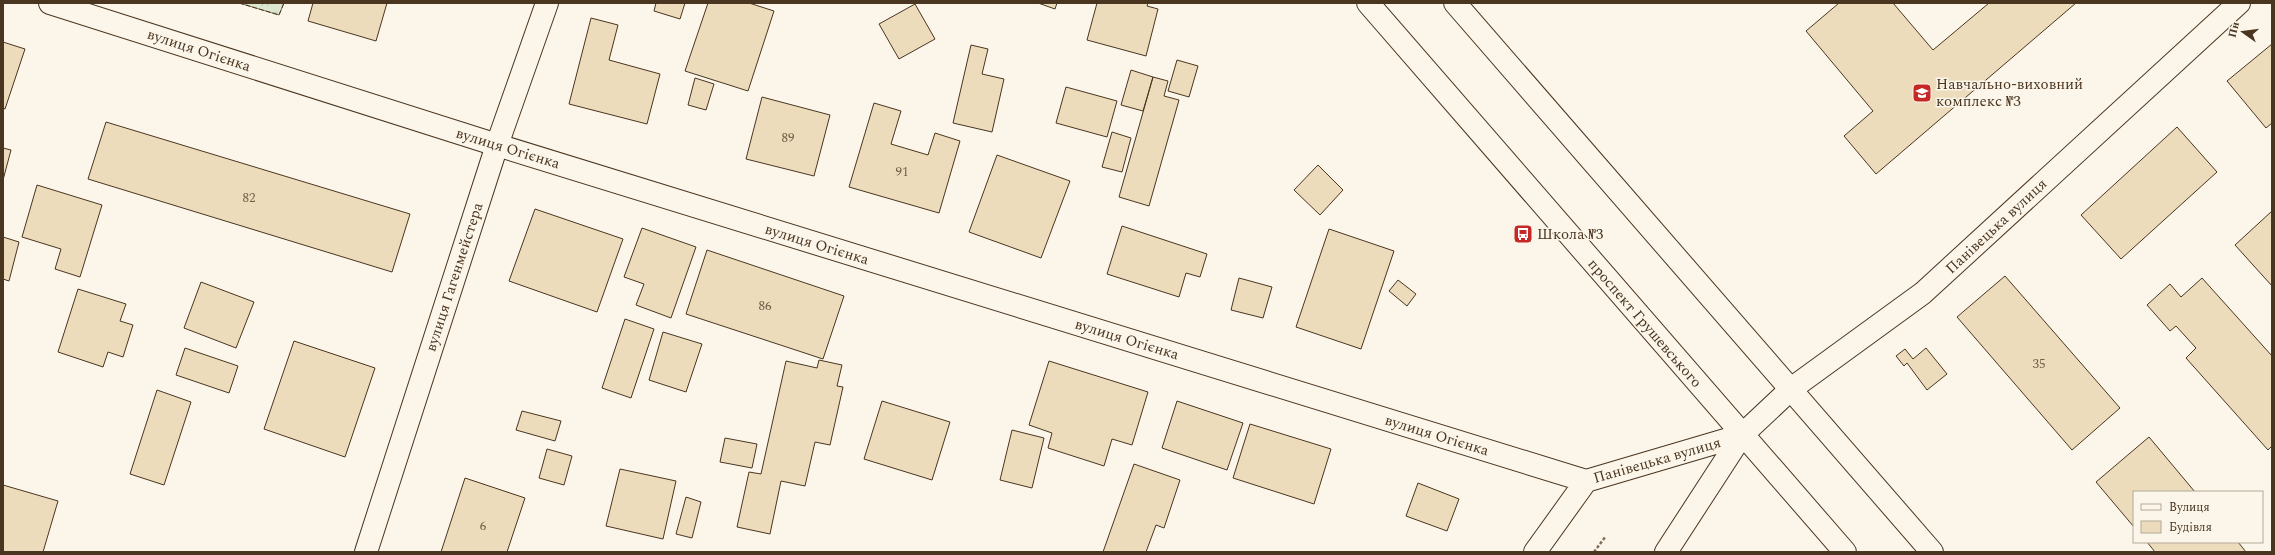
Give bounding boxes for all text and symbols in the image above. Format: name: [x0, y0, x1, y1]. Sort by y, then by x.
north arrow: [2223, 12, 2263, 52]
text: Пн: [2224, 20, 2244, 39]
street label: вулиця Огієнка: [144, 23, 254, 78]
place label: Навчально-виховний комплекс №3: [1936, 73, 2083, 113]
school or university icon: Навчально-виховний комплекс №3: [1911, 82, 1933, 104]
street label: вулиця Огієнка: [453, 122, 563, 175]
house number: 89: [782, 128, 795, 148]
house number: 91: [896, 162, 909, 182]
street label: Панівецька вулиця: [1940, 173, 2052, 280]
house number: 82: [243, 188, 256, 208]
street label: вулиця Гагенмейстера: [419, 199, 490, 355]
street label: вулиця Огієнка: [762, 218, 872, 271]
bus stop icon: Школа №3: [1512, 223, 1534, 245]
place label: Школа №3: [1537, 223, 1604, 246]
street label: проспект Грушевського: [1582, 254, 1707, 393]
house number: 86: [759, 296, 772, 316]
street label: вулиця Огієнка: [1072, 313, 1182, 366]
house number: 35: [2033, 354, 2046, 374]
street label: вулиця Огієнка: [1382, 409, 1492, 462]
street label: Панівецька вулиця: [1591, 431, 1724, 490]
legend: [2133, 491, 2263, 543]
text: Вулиця: [2169, 498, 2210, 517]
house number: 6: [480, 516, 487, 536]
text: Будівля: [2169, 518, 2212, 537]

